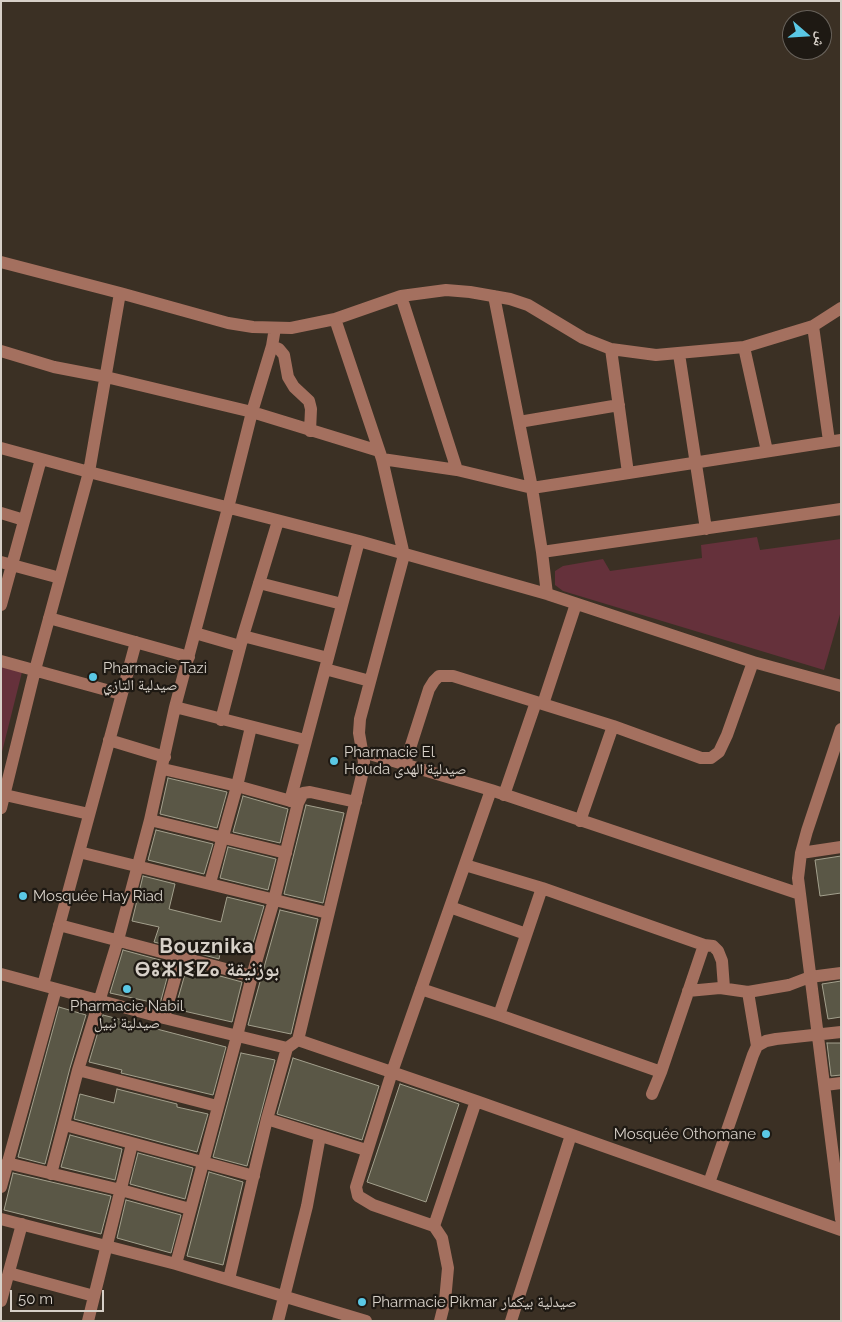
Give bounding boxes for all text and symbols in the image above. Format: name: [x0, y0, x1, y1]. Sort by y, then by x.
north arrow: [782, 10, 832, 60]
text: ش: [810, 30, 830, 49]
place label: Pharmacie Tazi صيدلية التازي: [103, 659, 207, 694]
marker: Pharmacie Tazi صيدلية التازي: [87, 671, 99, 683]
place label: Pharmacie El Houda صيدلية الهدى: [344, 743, 466, 778]
marker: Pharmacie El Houda صيدلية الهدى: [328, 755, 340, 767]
place label: Mosquée Hay Riad: [33, 887, 163, 905]
marker: Mosquée Hay Riad: [17, 890, 29, 902]
district label: Bouznika ⴱⵓⵣⵏⵉⵇⴰ بوزنيقة: [139, 935, 275, 982]
marker: Pharmacie Nabil صيدلية نبيل: [121, 983, 133, 995]
place label: Pharmacie Nabil صيدلية نبيل: [70, 997, 184, 1032]
place label: Mosquée Othomane: [614, 1125, 756, 1143]
marker: Mosquée Othomane: [760, 1128, 772, 1140]
scale bar: [12, 1280, 106, 1312]
text: 50 m: [18, 1290, 53, 1308]
place label: Pharmacie Pikmar صيدلية بيكمار: [372, 1293, 577, 1311]
marker: Pharmacie Pikmar صيدلية بيكمار: [356, 1296, 368, 1308]

